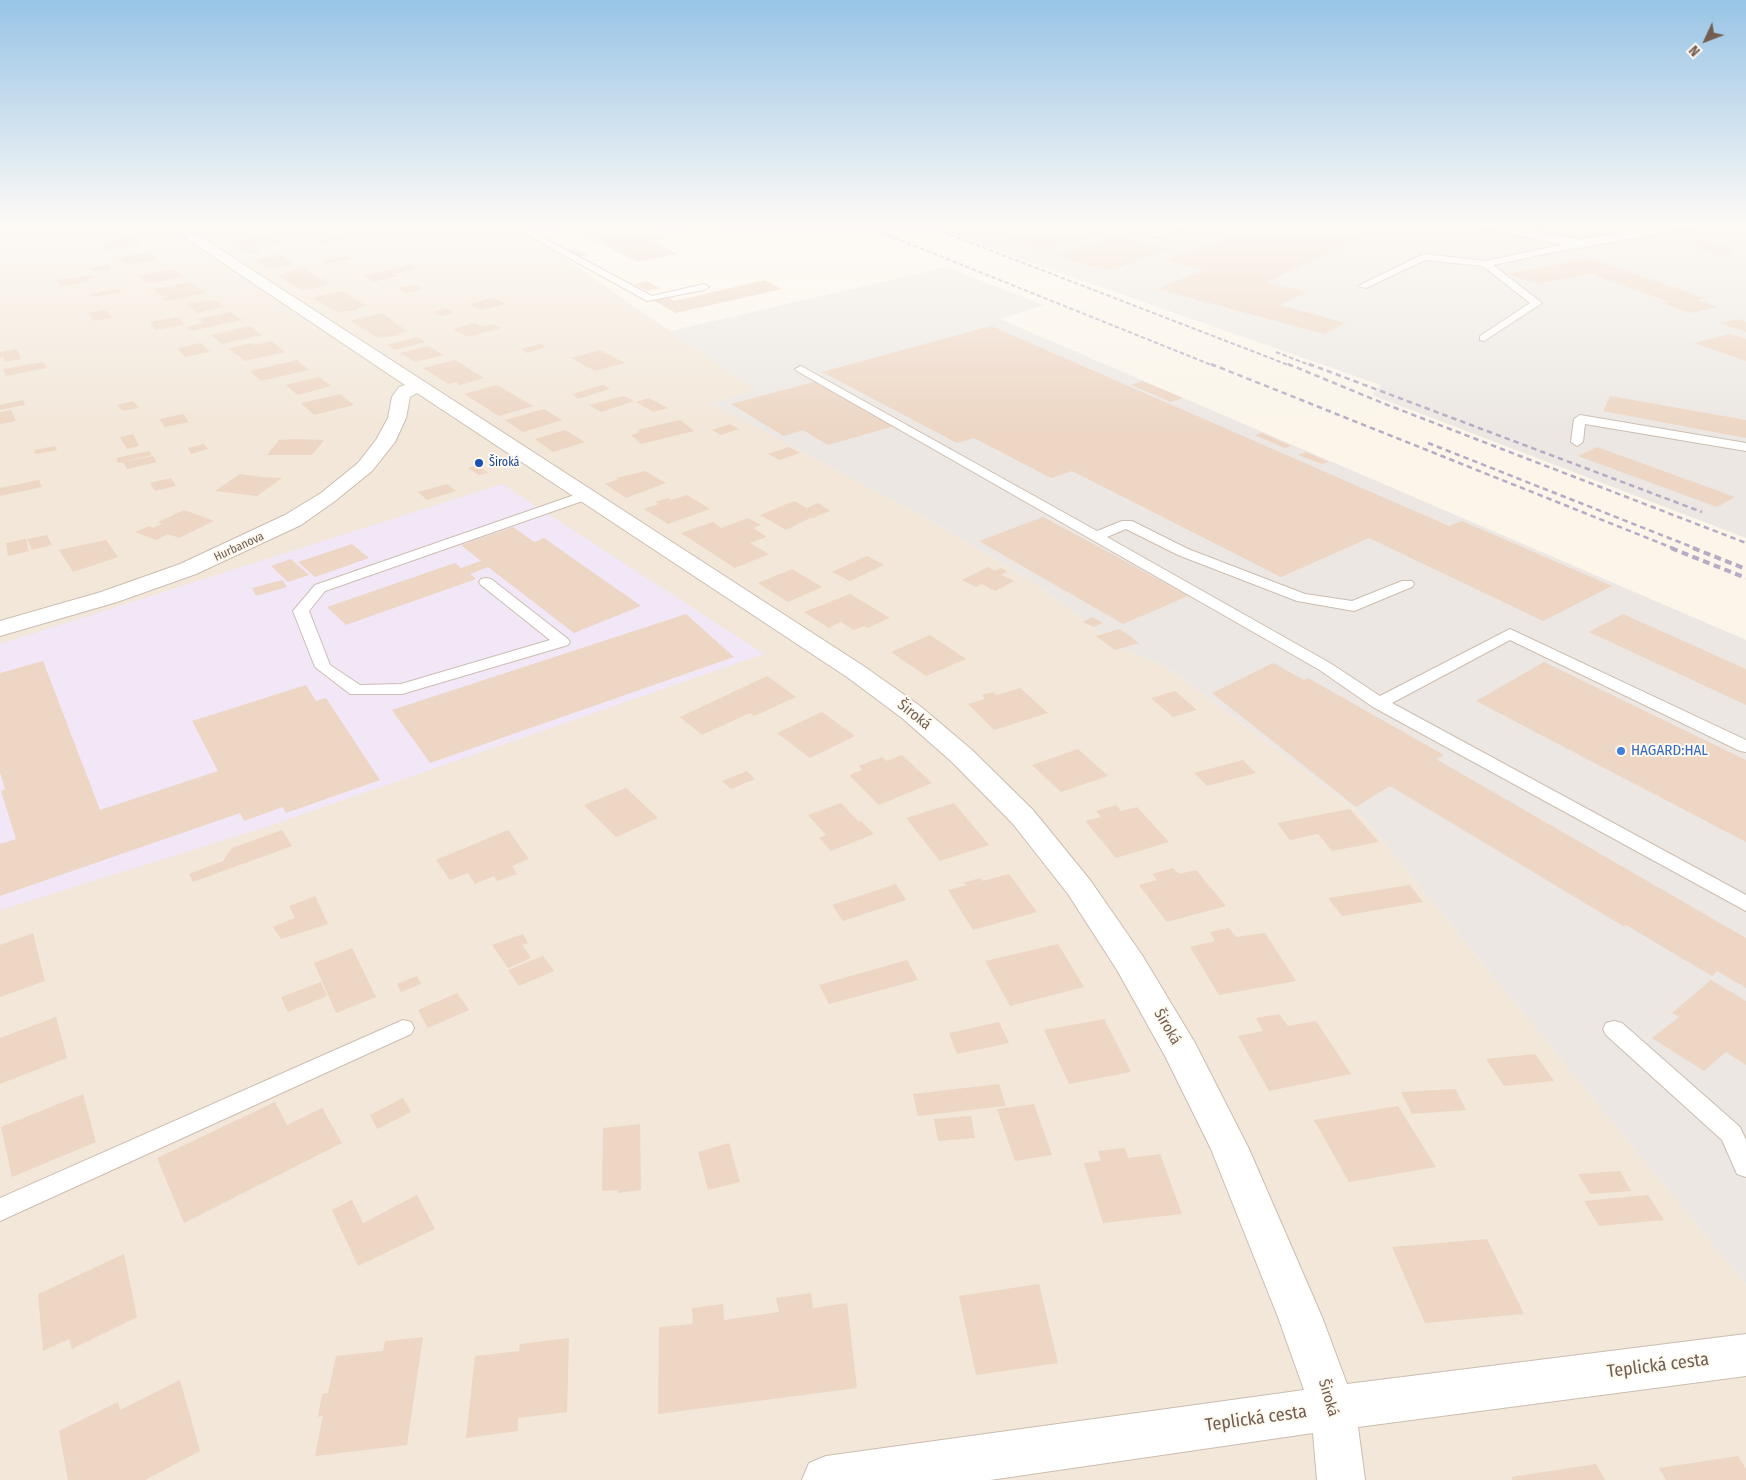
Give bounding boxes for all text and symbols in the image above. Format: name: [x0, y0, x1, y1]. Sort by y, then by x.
north arrow: [1681, 15, 1731, 65]
text: N: [1686, 42, 1704, 59]
place label: Široká: [489, 456, 519, 470]
marker: Široká: [473, 457, 485, 469]
street label: Hurbanova: [212, 529, 266, 565]
street label: Široká: [894, 696, 934, 734]
place label: HAGARD:HAL: [1631, 742, 1708, 760]
marker: HAGARD:HAL: [1615, 745, 1627, 757]
street label: Široká: [1150, 1006, 1184, 1048]
street label: Teplická cesta: [1606, 1349, 1710, 1383]
street label: Široká: [1314, 1377, 1342, 1419]
street label: Teplická cesta: [1204, 1401, 1308, 1437]

